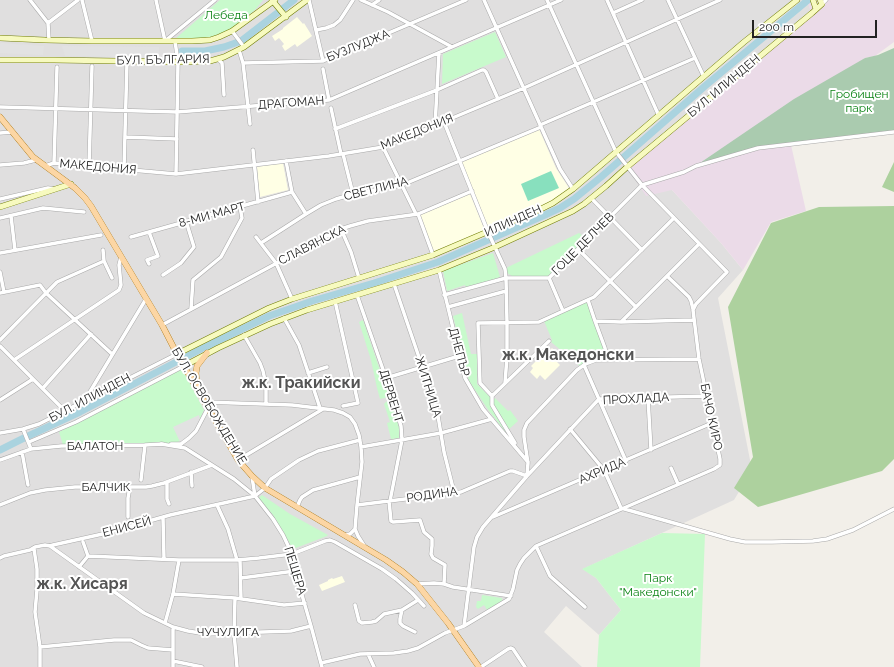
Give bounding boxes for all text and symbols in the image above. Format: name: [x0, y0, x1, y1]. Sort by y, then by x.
park label: Лебеда: [204, 8, 248, 22]
scale bar: [754, 12, 879, 38]
text: 200 m: [759, 20, 794, 34]
street label: БУЗЛУДЖА: [324, 27, 392, 65]
street label: БУЛ. ИЛИНДЕН: [685, 51, 763, 121]
street label: БУЛ. БЪЛГАРИЯ: [116, 52, 210, 68]
park label: Гробищен парк: [829, 87, 889, 115]
street label: ДРАГОМАН: [257, 93, 325, 113]
street label: МАКЕДОНИЯ: [379, 111, 455, 153]
street label: МАКЕДОНИЯ: [59, 156, 137, 178]
street label: СВЕТЛИНА: [342, 174, 410, 204]
street label: 8-МИ МАРТ: [177, 199, 247, 231]
street label: ИЛИНДЕН: [482, 202, 544, 240]
street label: ГОЦЕ ДЕЛЧЕВ: [549, 210, 617, 278]
street label: СЛАВЯНСКА: [276, 222, 348, 268]
street label: ДНЕПЪР: [446, 326, 472, 378]
street label: БУЛ. ОСВОБОЖДЕНИЕ: [168, 345, 250, 467]
district label: ж.к. Македонски: [502, 345, 634, 365]
street label: ЖИТНИЦА: [412, 355, 444, 419]
street label: ДЕРВЕНТ: [376, 367, 406, 425]
street label: БУЛ. ИЛИНДЕН: [47, 370, 133, 426]
district label: ж.к. Тракийски: [242, 373, 360, 393]
street label: БАЧО КИРО: [697, 382, 725, 452]
street label: ПРОХЛАДА: [602, 390, 670, 408]
street label: БАЛАТОН: [67, 439, 123, 453]
street label: АХРИДА: [576, 455, 628, 487]
street label: БАЛЧИК: [82, 480, 130, 494]
street label: РОДИНА: [405, 484, 459, 506]
street label: ЕНИСЕЙ: [101, 514, 153, 540]
street label: ПЕЩЕРА: [281, 545, 309, 597]
park label: Парк "Македонски": [619, 571, 697, 599]
district label: ж.к. Хисаря: [36, 574, 128, 594]
street label: ЧУЧУЛИГА: [197, 625, 259, 639]

